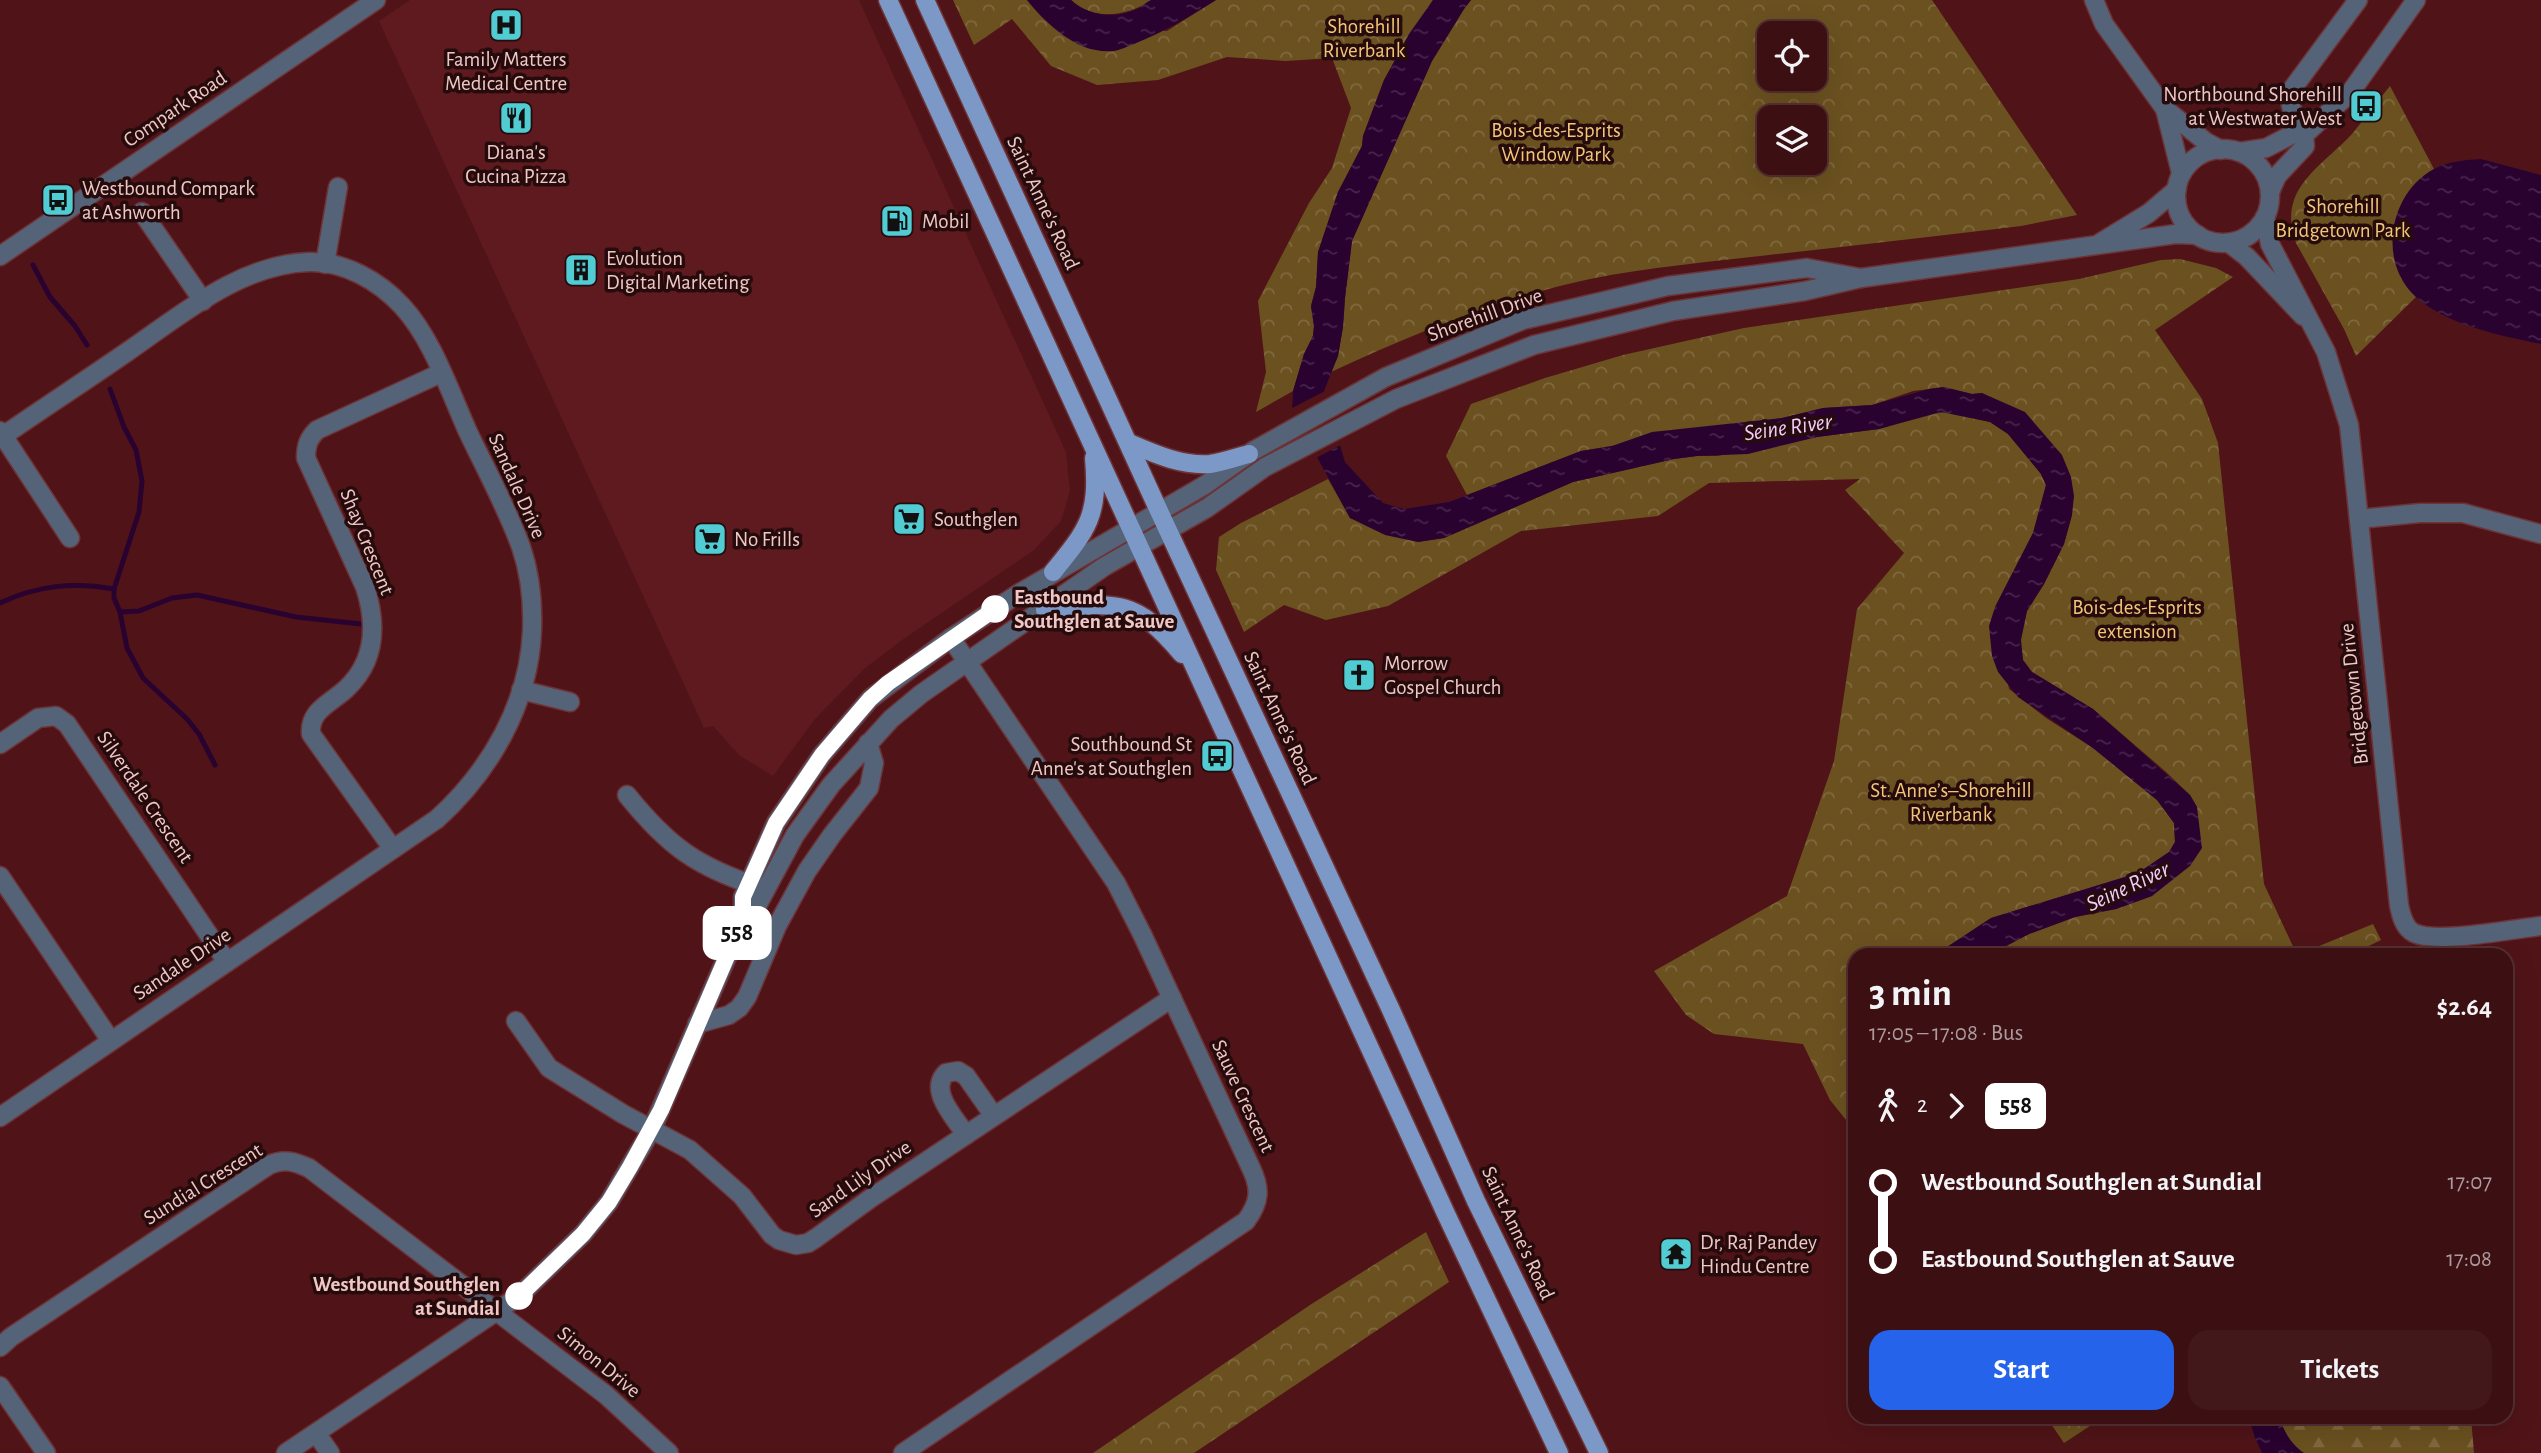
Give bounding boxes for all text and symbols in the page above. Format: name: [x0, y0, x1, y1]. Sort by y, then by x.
hospital icon: Family Matters Medical Centre: [487, 6, 525, 44]
park label: Shorehill Riverbank: [1323, 16, 1406, 61]
map controls: [1757, 21, 1827, 175]
button: locate: [1757, 21, 1827, 91]
place label: Family Matters Medical Centre: [445, 49, 567, 94]
street label: Compark Road: [120, 67, 230, 151]
place label: Northbound Shorehill at Westwater West: [2163, 84, 2342, 129]
bus stop icon: Northbound Shorehill at Westwater West: [2347, 87, 2385, 125]
restaurant icon: Diana's Cucina Pizza: [497, 99, 535, 137]
button: layers: [1757, 105, 1827, 175]
park label: Bois-des-Esprits Window Park: [1491, 120, 1621, 165]
street label: Saint Anne's Road: [1003, 133, 1083, 273]
place label: Diana's Cucina Pizza: [465, 142, 567, 187]
place label: Westbound Compark at Ashworth: [82, 178, 255, 223]
bus stop icon: Westbound Compark at Ashworth: [39, 181, 77, 219]
park label: Shorehill Bridgetown Park: [2276, 196, 2411, 241]
fuel station icon: Mobil: [878, 202, 916, 240]
place label: Mobil: [922, 211, 970, 232]
place label: Evolution Digital Marketing: [606, 248, 750, 293]
building icon: Evolution Digital Marketing: [562, 251, 600, 289]
street label: Shorehill Drive: [1425, 284, 1545, 346]
water label: Seine River: [1742, 410, 1834, 446]
street label: Sandale Drive: [485, 430, 549, 542]
street label: Shay Crescent: [336, 486, 398, 598]
supermarket icon: Southglen: [890, 500, 928, 538]
place label: Southglen: [934, 509, 1018, 530]
supermarket icon: No Frills: [691, 520, 729, 558]
place label: No Frills: [734, 529, 800, 550]
place label: Eastbound Southglen at Sauve: [1014, 587, 1174, 632]
marker: Eastbound Southglen at Sauve: [982, 596, 1008, 622]
park label: Bois-des-Esprits extension: [2072, 597, 2202, 642]
street label: Bridgetown Drive: [2336, 622, 2372, 766]
street label: Saint Anne's Road: [1240, 648, 1320, 788]
place label: Morrow Gospel Church: [1384, 653, 1501, 698]
church icon: Morrow Gospel Church: [1340, 656, 1378, 694]
street label: Silverdale Crescent: [93, 727, 197, 867]
place label: Southbound St Anne's at Southglen: [1031, 734, 1192, 779]
bus stop icon: Southbound St Anne's at Southglen: [1198, 737, 1236, 775]
park label: St. Anne’s–Shorehill Riverbank: [1870, 780, 2032, 825]
water label: Seine River: [2083, 858, 2174, 916]
line badge: 558: [697, 910, 777, 956]
text: 558: [721, 921, 753, 945]
street label: Sandale Drive: [130, 924, 234, 1004]
text: 3 min: [1869, 975, 1952, 1013]
text: $2.64: [2436, 994, 2492, 1020]
text: 17:05 – 17:08 · Bus: [1869, 1022, 2023, 1045]
street label: Sauve Crescent: [1208, 1037, 1278, 1156]
icon: walk: [1869, 1087, 1907, 1125]
icon: forward: [1937, 1087, 1975, 1125]
text: 2: [1917, 1094, 1927, 1117]
text: 558: [1999, 1094, 2032, 1118]
street label: Sand Lily Drive: [805, 1136, 915, 1222]
street label: Sundial Crescent: [140, 1139, 266, 1229]
street label: Saint Anne's Road: [1478, 1163, 1558, 1303]
text: Westbound Southglen at Sundial: [1921, 1169, 2262, 1195]
text: 17:07: [2447, 1171, 2492, 1194]
place label: Dr, Raj Pandey Hindu Centre: [1700, 1232, 1817, 1277]
temple icon: Dr, Raj Pandey Hindu Centre: [1657, 1235, 1695, 1273]
text: Eastbound Southglen at Sauve: [1921, 1246, 2235, 1272]
text: 17:08: [2446, 1248, 2492, 1271]
place label: Westbound Southglen at Sundial: [313, 1274, 500, 1319]
marker: Westbound Southglen at Sundial: [506, 1283, 532, 1309]
street label: Simon Drive: [554, 1322, 644, 1402]
button: Start: [1869, 1330, 2174, 1410]
button: Tickets: [2188, 1330, 2492, 1410]

